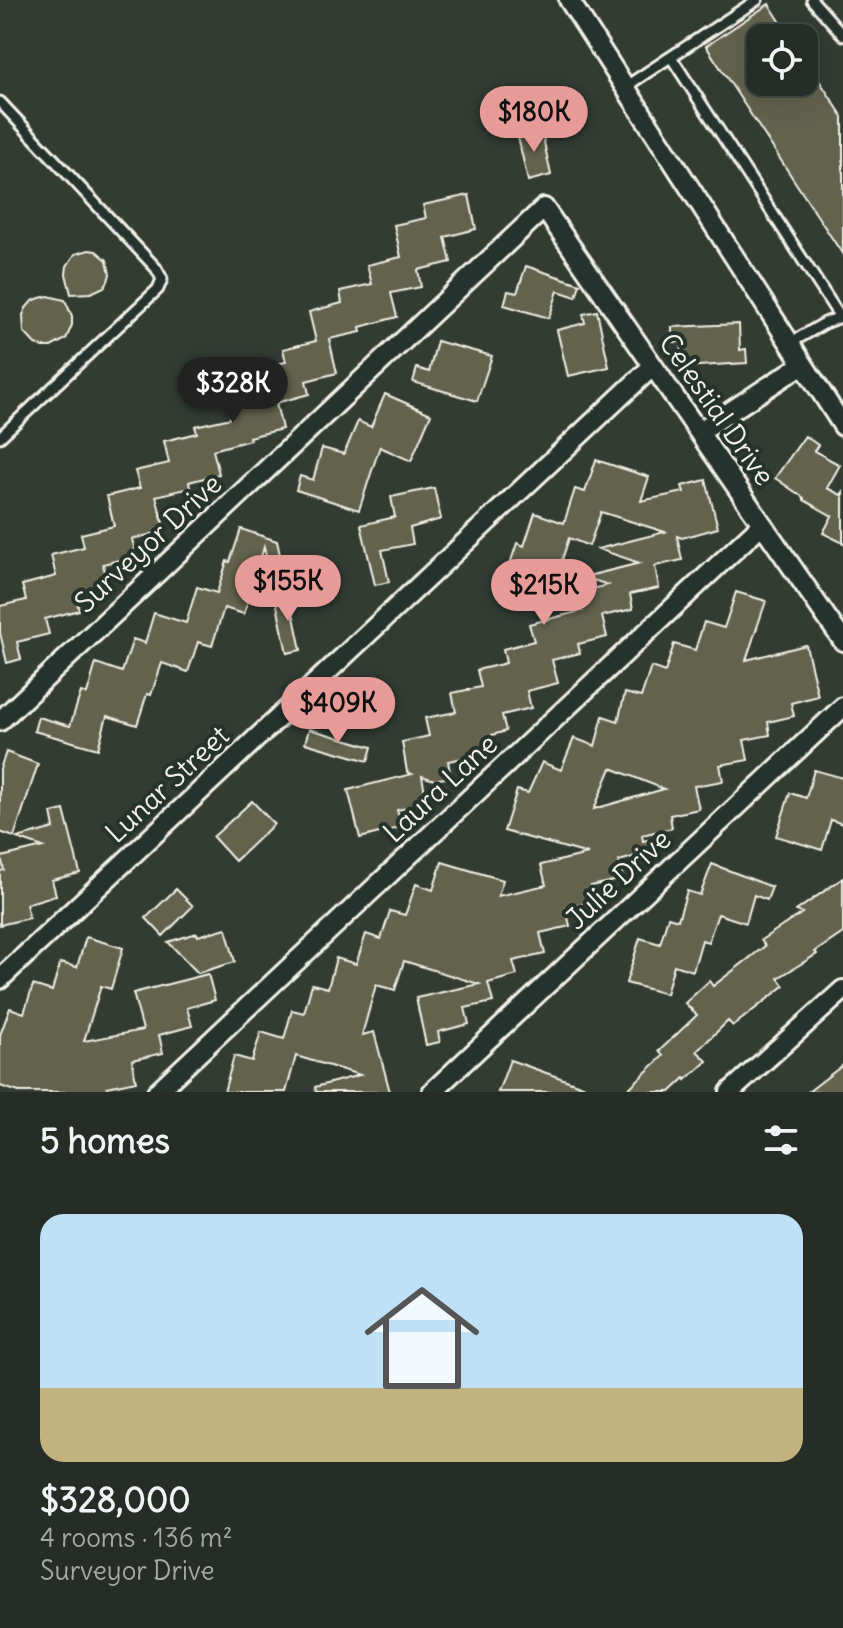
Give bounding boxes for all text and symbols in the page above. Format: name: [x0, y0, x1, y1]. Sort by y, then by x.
map controls: [746, 24, 818, 96]
button: locate: [746, 24, 818, 96]
pin: $180K: [478, 86, 590, 154]
text: $180K: [498, 95, 570, 128]
street label: Celestial Drive: [651, 326, 783, 492]
pin: $328K: [177, 357, 289, 425]
text: $328K: [196, 366, 270, 399]
street label: Surveyor Drive: [67, 466, 229, 620]
pin: $155K: [232, 555, 344, 623]
pin: $215K: [488, 559, 600, 627]
text: $155K: [253, 564, 323, 597]
text: $215K: [509, 568, 579, 601]
pin: $409K: [282, 677, 394, 745]
text: $409K: [299, 686, 377, 719]
street label: Lunar Street: [98, 718, 236, 850]
street label: Laura Lane: [375, 726, 505, 850]
street label: Julie Drive: [558, 821, 678, 937]
icon: filters: [759, 1118, 803, 1162]
text: 5 homes: [40, 1119, 170, 1162]
icon: home: [350, 1266, 494, 1410]
text: $328,000: [40, 1478, 191, 1521]
text: 4 rooms · 136 m²: [40, 1521, 232, 1554]
text: Surveyor Drive: [40, 1554, 215, 1587]

